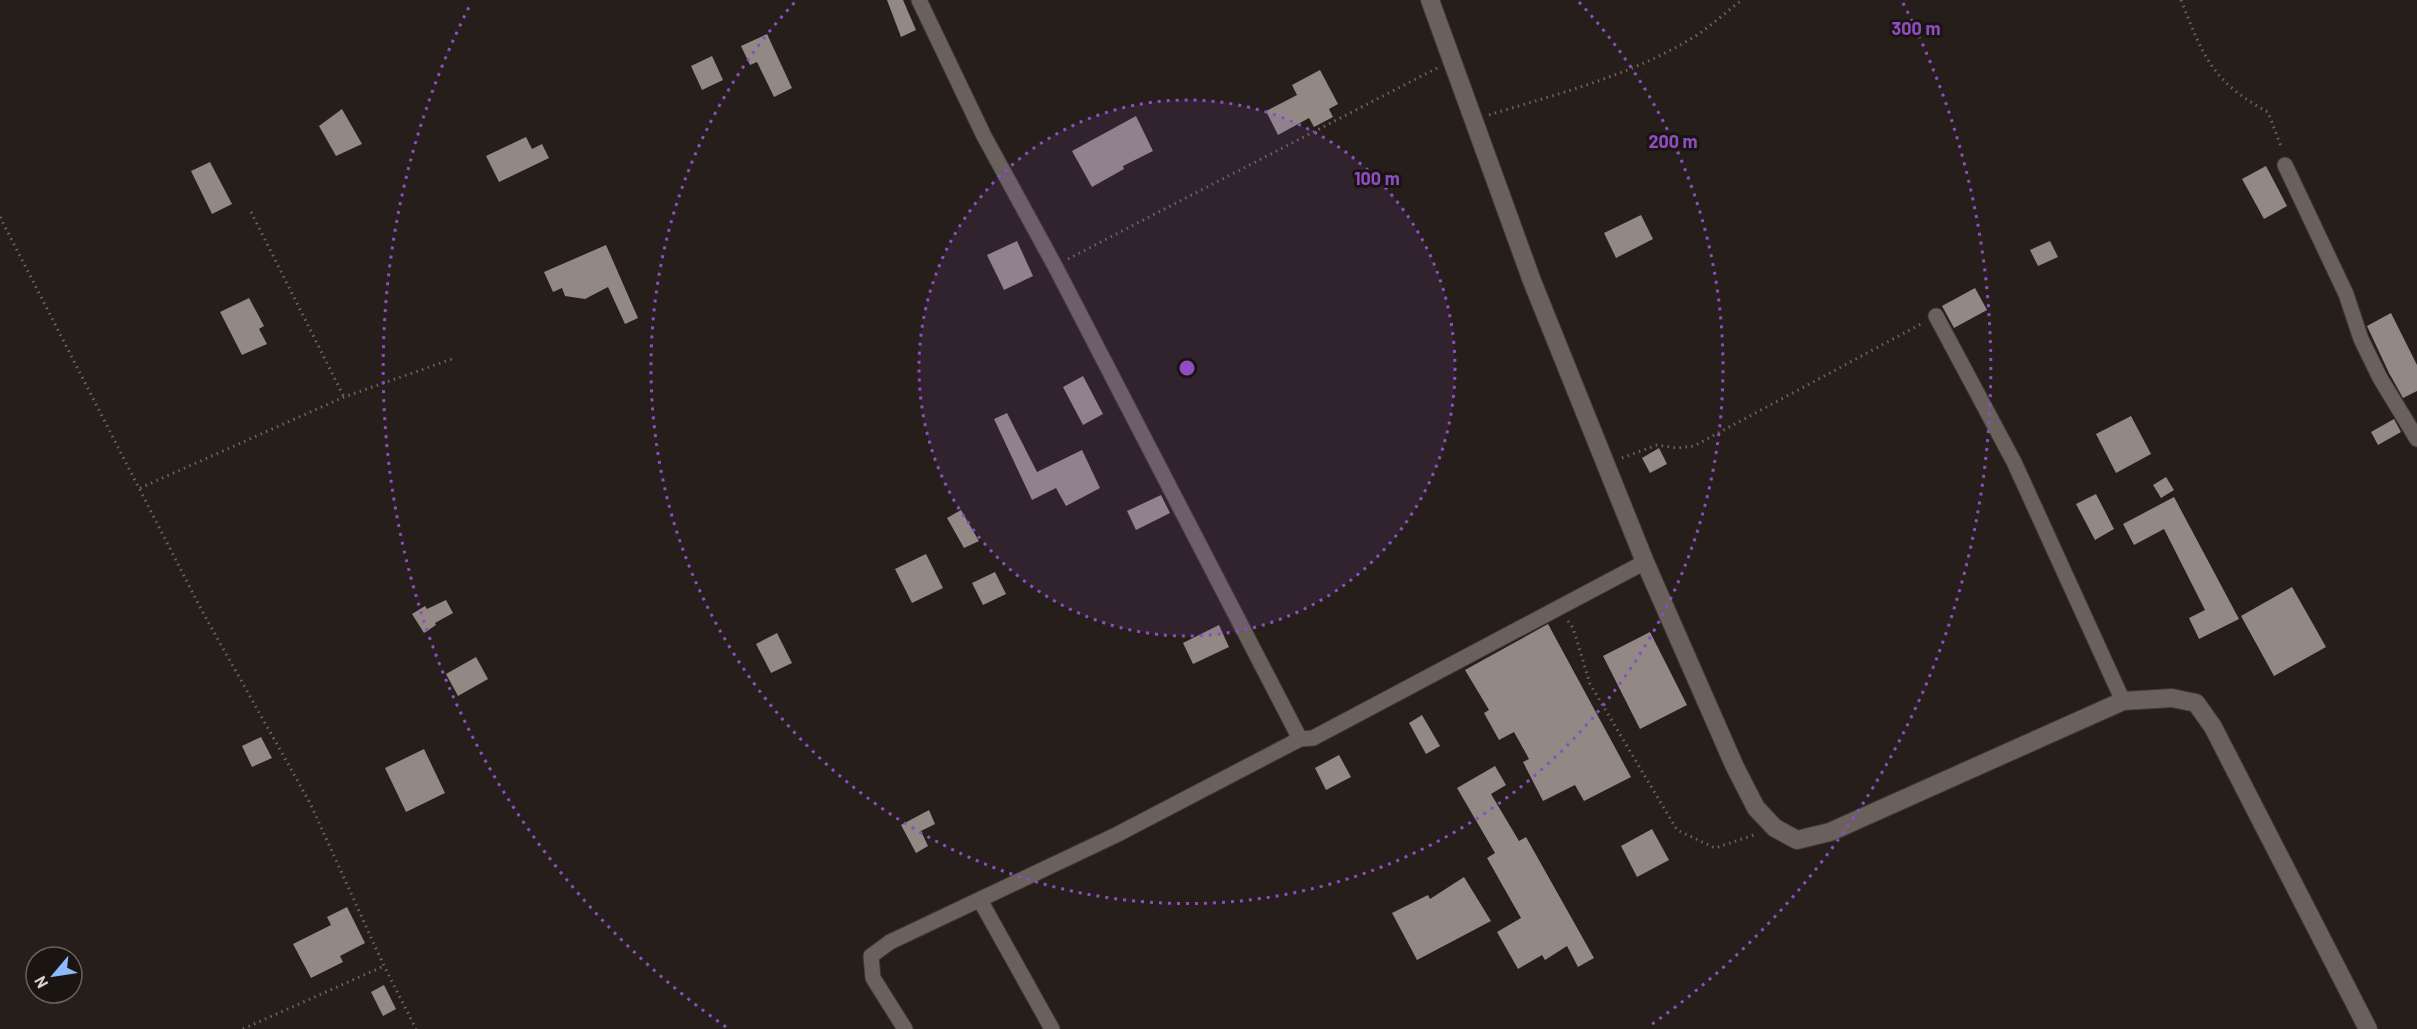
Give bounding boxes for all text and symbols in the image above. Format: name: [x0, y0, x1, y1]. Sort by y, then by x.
text: 300 m: [1892, 17, 1940, 39]
text: 200 m: [1648, 130, 1698, 152]
text: 100 m: [1354, 167, 1400, 189]
centre of rings: [1177, 358, 1197, 378]
north arrow: [24, 945, 84, 1005]
text: N: [30, 973, 51, 992]

